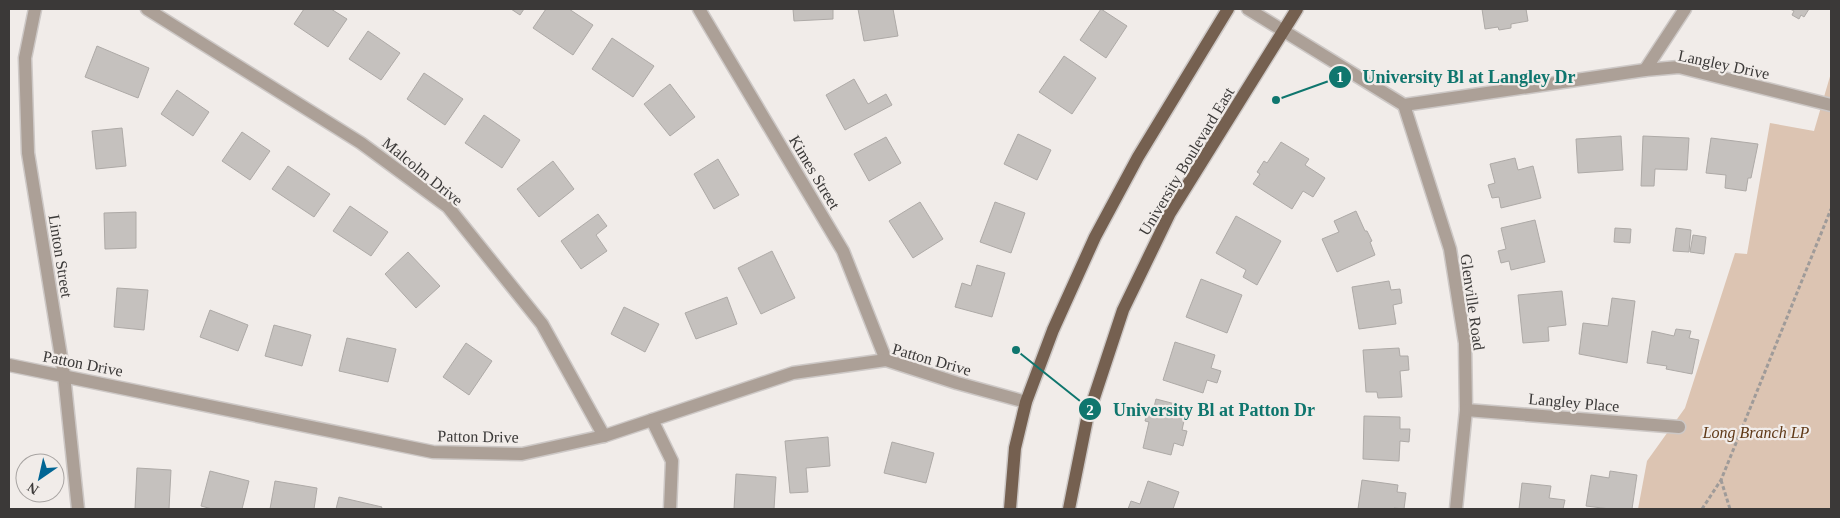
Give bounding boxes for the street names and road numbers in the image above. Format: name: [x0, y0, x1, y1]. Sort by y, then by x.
street label: Langley Drive: [1677, 47, 1771, 83]
street label: University Boulevard East: [1135, 84, 1239, 239]
street label: Kimes Street: [786, 132, 844, 213]
street label: Malcolm Drive: [379, 134, 466, 209]
street label: Linton Street: [46, 213, 76, 299]
street label: Glenville Road: [1457, 253, 1488, 351]
street label: Patton Drive: [890, 340, 973, 379]
street label: Patton Drive: [41, 347, 124, 380]
street label: Langley Place: [1528, 390, 1620, 416]
street label: Patton Drive: [437, 427, 519, 446]

